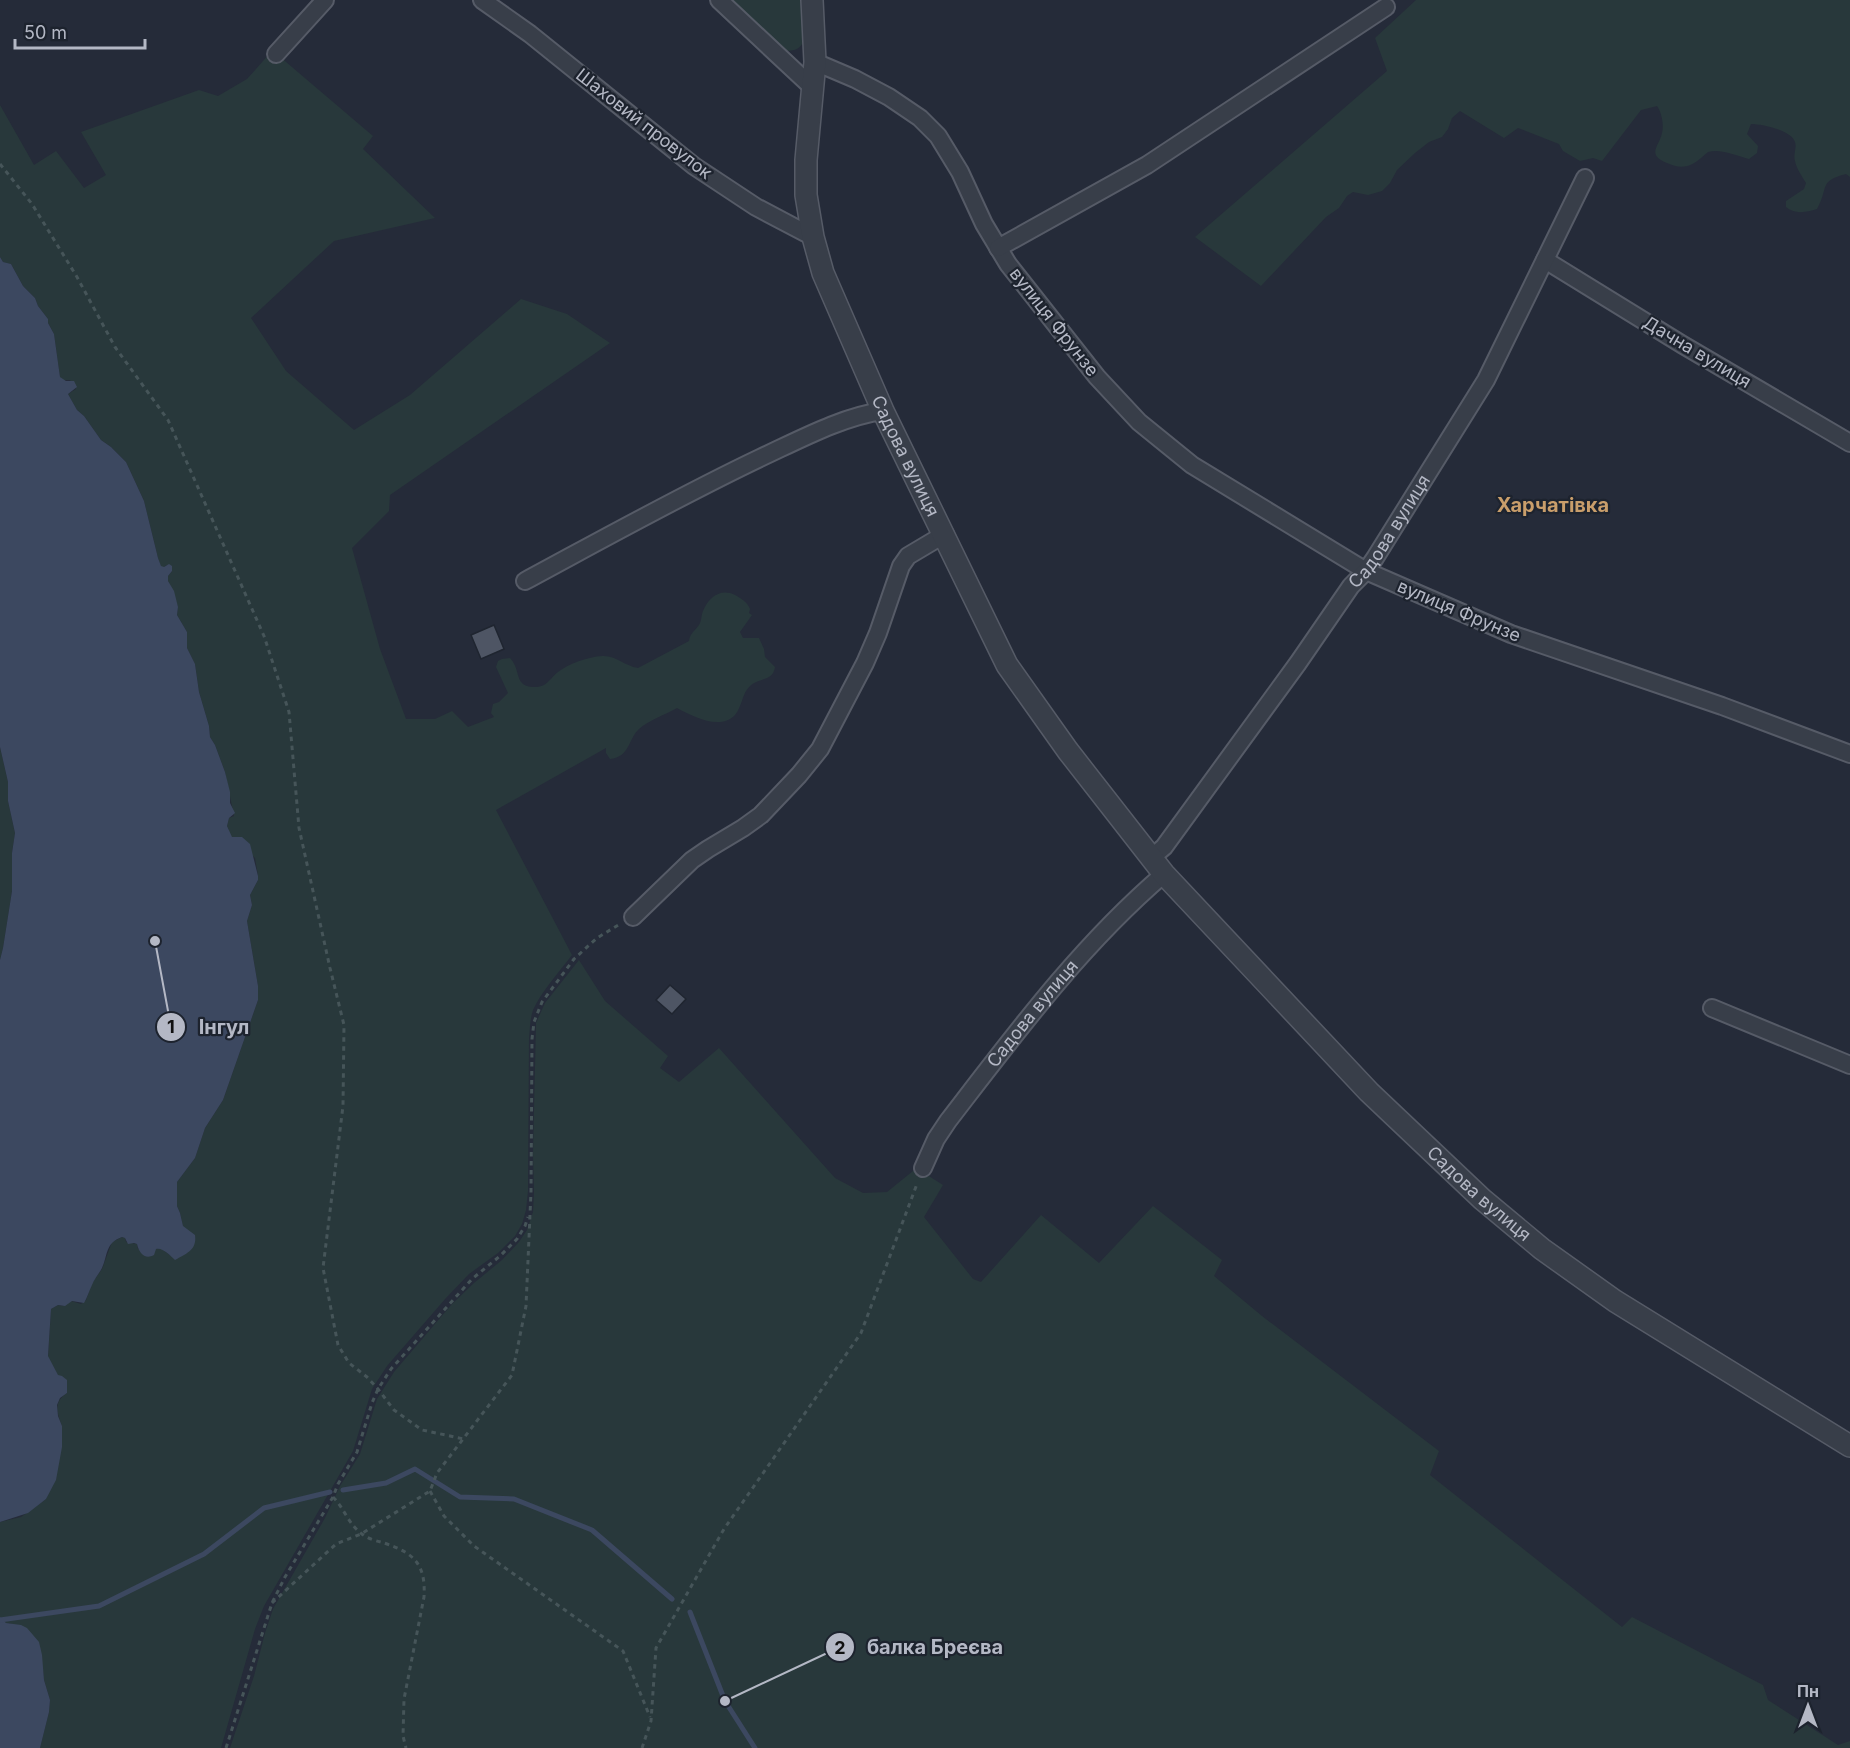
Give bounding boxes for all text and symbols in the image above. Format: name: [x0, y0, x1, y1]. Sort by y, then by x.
scale bar: [15, 12, 146, 50]
text: 50 m: [24, 22, 67, 43]
street label: Шаховий провулок: [572, 64, 717, 183]
street label: вулиця Фрунзе: [1005, 263, 1103, 380]
street label: Дачна вулиця: [1639, 311, 1755, 392]
street label: Садова вулиця: [867, 392, 944, 520]
street label: Садова вулиця: [1344, 471, 1434, 592]
district label: Харчатівка: [1497, 493, 1609, 517]
street label: вулиця Фрунзе: [1394, 575, 1524, 646]
street label: Садова вулиця: [982, 956, 1082, 1071]
callout: Інгул: [156, 1008, 261, 1046]
text: Інгул: [199, 1015, 249, 1039]
text: 1: [167, 1016, 175, 1037]
street label: Садова вулиця: [1423, 1142, 1535, 1245]
callout: балка Бреєва: [825, 1628, 1015, 1666]
text: балка Бреєва: [867, 1635, 1003, 1659]
text: 2: [834, 1637, 846, 1658]
north arrow: [1778, 1676, 1838, 1736]
text: Пн: [1797, 1681, 1819, 1701]

